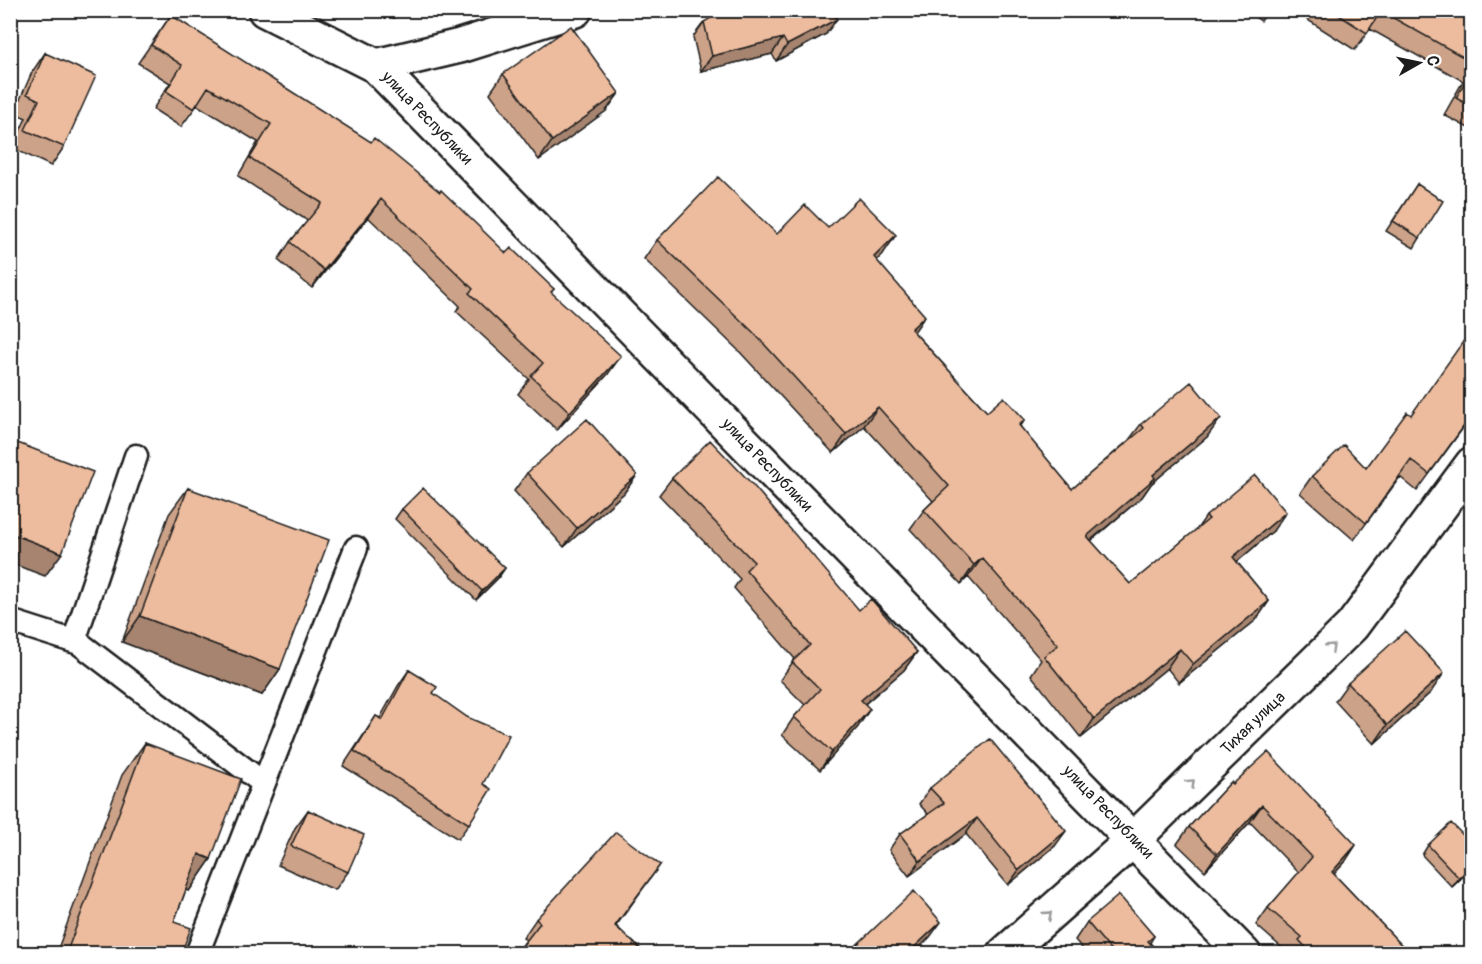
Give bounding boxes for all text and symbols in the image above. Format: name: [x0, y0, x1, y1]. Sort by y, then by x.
north arrow: [1389, 33, 1449, 93]
text: С: [1422, 54, 1443, 67]
street label: улица Республики: [377, 66, 477, 169]
street label: улица Республики: [717, 413, 817, 516]
one-way arrow: [1323, 643, 1334, 654]
street label: Тихая улица: [1216, 687, 1290, 759]
street label: улица Республики: [1058, 760, 1158, 863]
one-way arrow: [1185, 779, 1195, 790]
one-way arrow: [1041, 911, 1051, 922]

